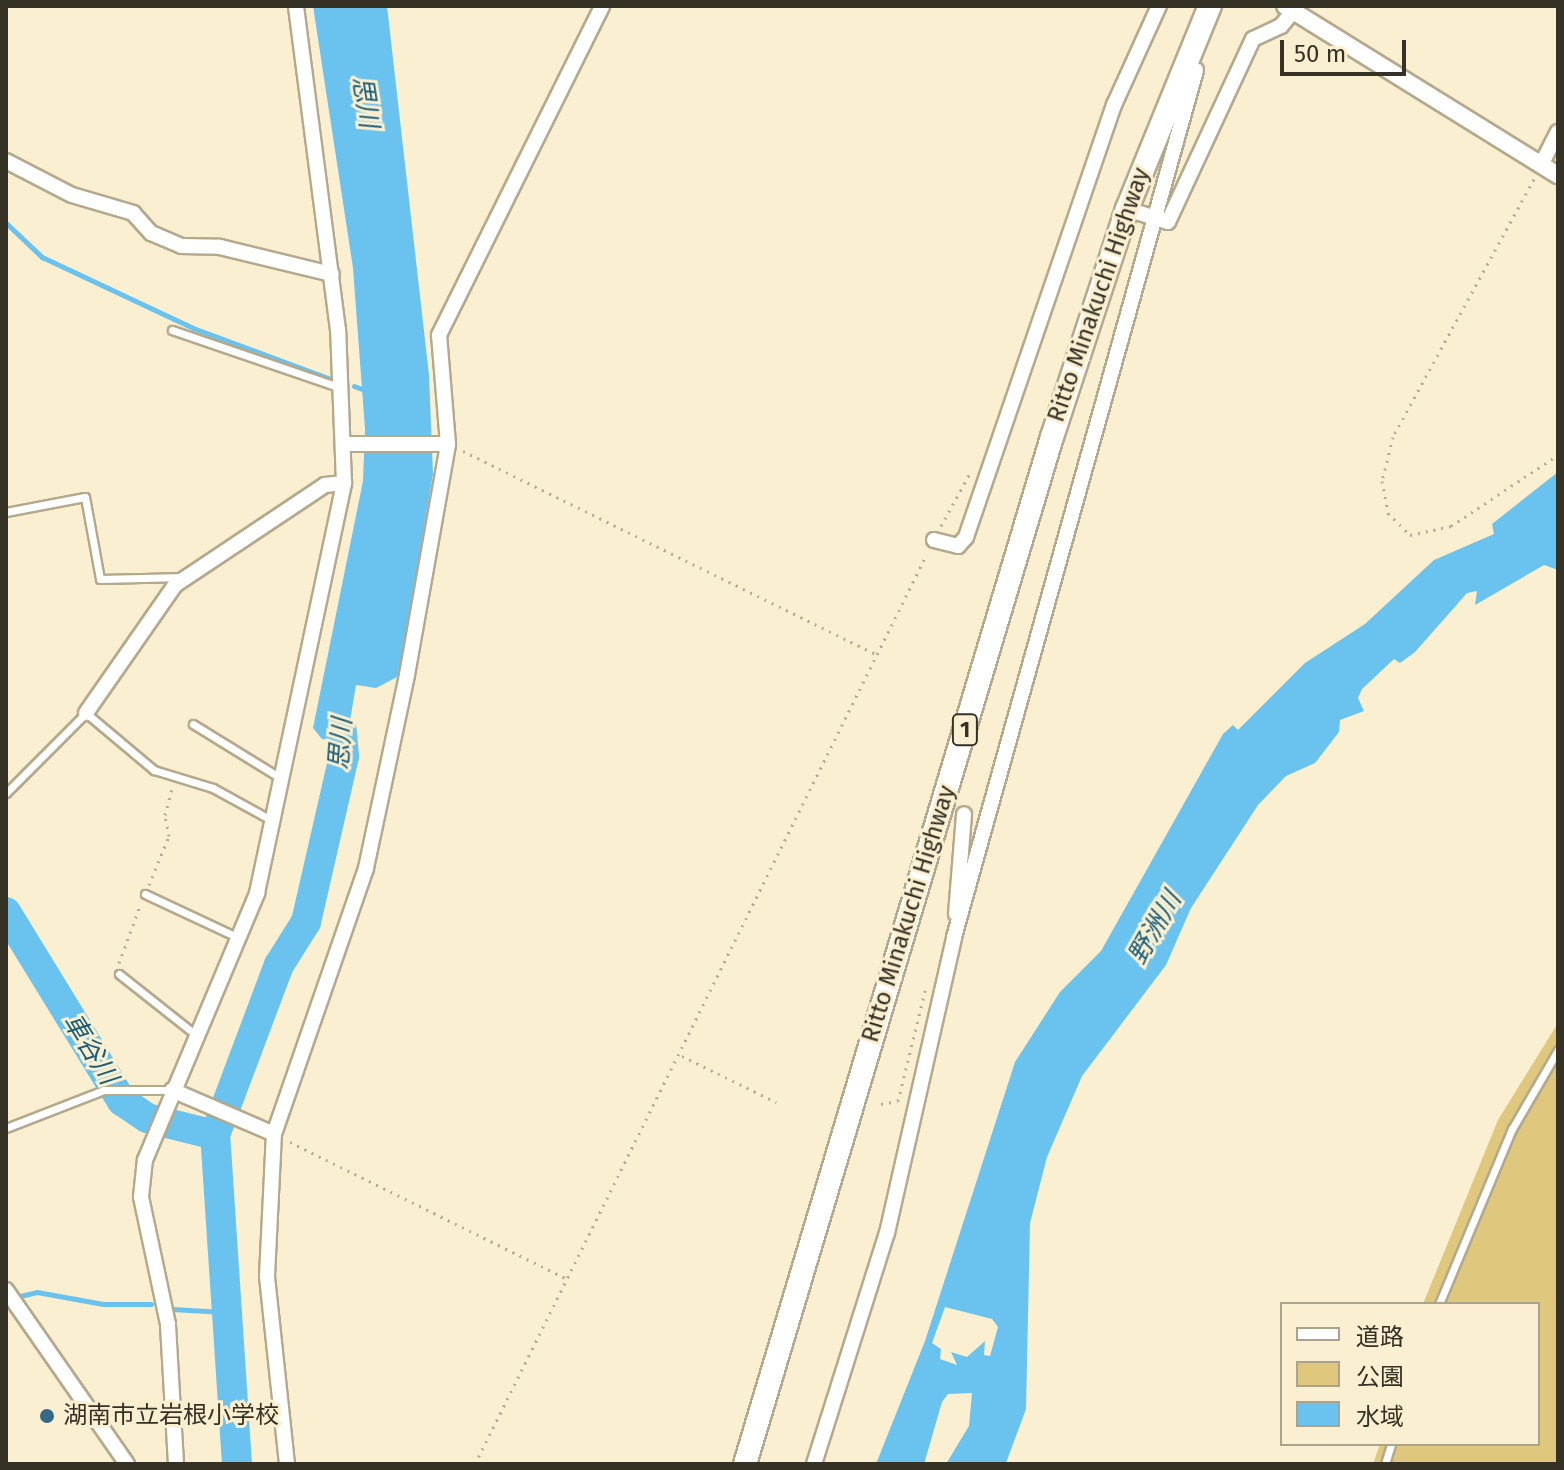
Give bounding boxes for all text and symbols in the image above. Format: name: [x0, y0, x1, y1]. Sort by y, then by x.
scale bar: [1284, 24, 1410, 74]
text: 50 m: [1294, 40, 1346, 68]
water label: 思川: [346, 74, 384, 130]
street label: Ritto Minakuchi Highway: [1042, 164, 1156, 426]
road number: 1: [951, 712, 979, 748]
water label: 思川: [324, 717, 358, 771]
street label: Ritto Minakuchi Highway: [856, 782, 962, 1046]
water label: 野洲川: [1122, 886, 1188, 970]
water label: 車谷川: [56, 1008, 124, 1090]
legend: [1280, 1302, 1540, 1446]
text: 道路: [1356, 1323, 1404, 1351]
text: 公園: [1356, 1363, 1404, 1391]
place label: 湖南市立岩根小学校: [63, 1402, 279, 1430]
text: 水域: [1356, 1403, 1404, 1431]
marker: 湖南市立岩根小学校: [38, 1407, 56, 1425]

